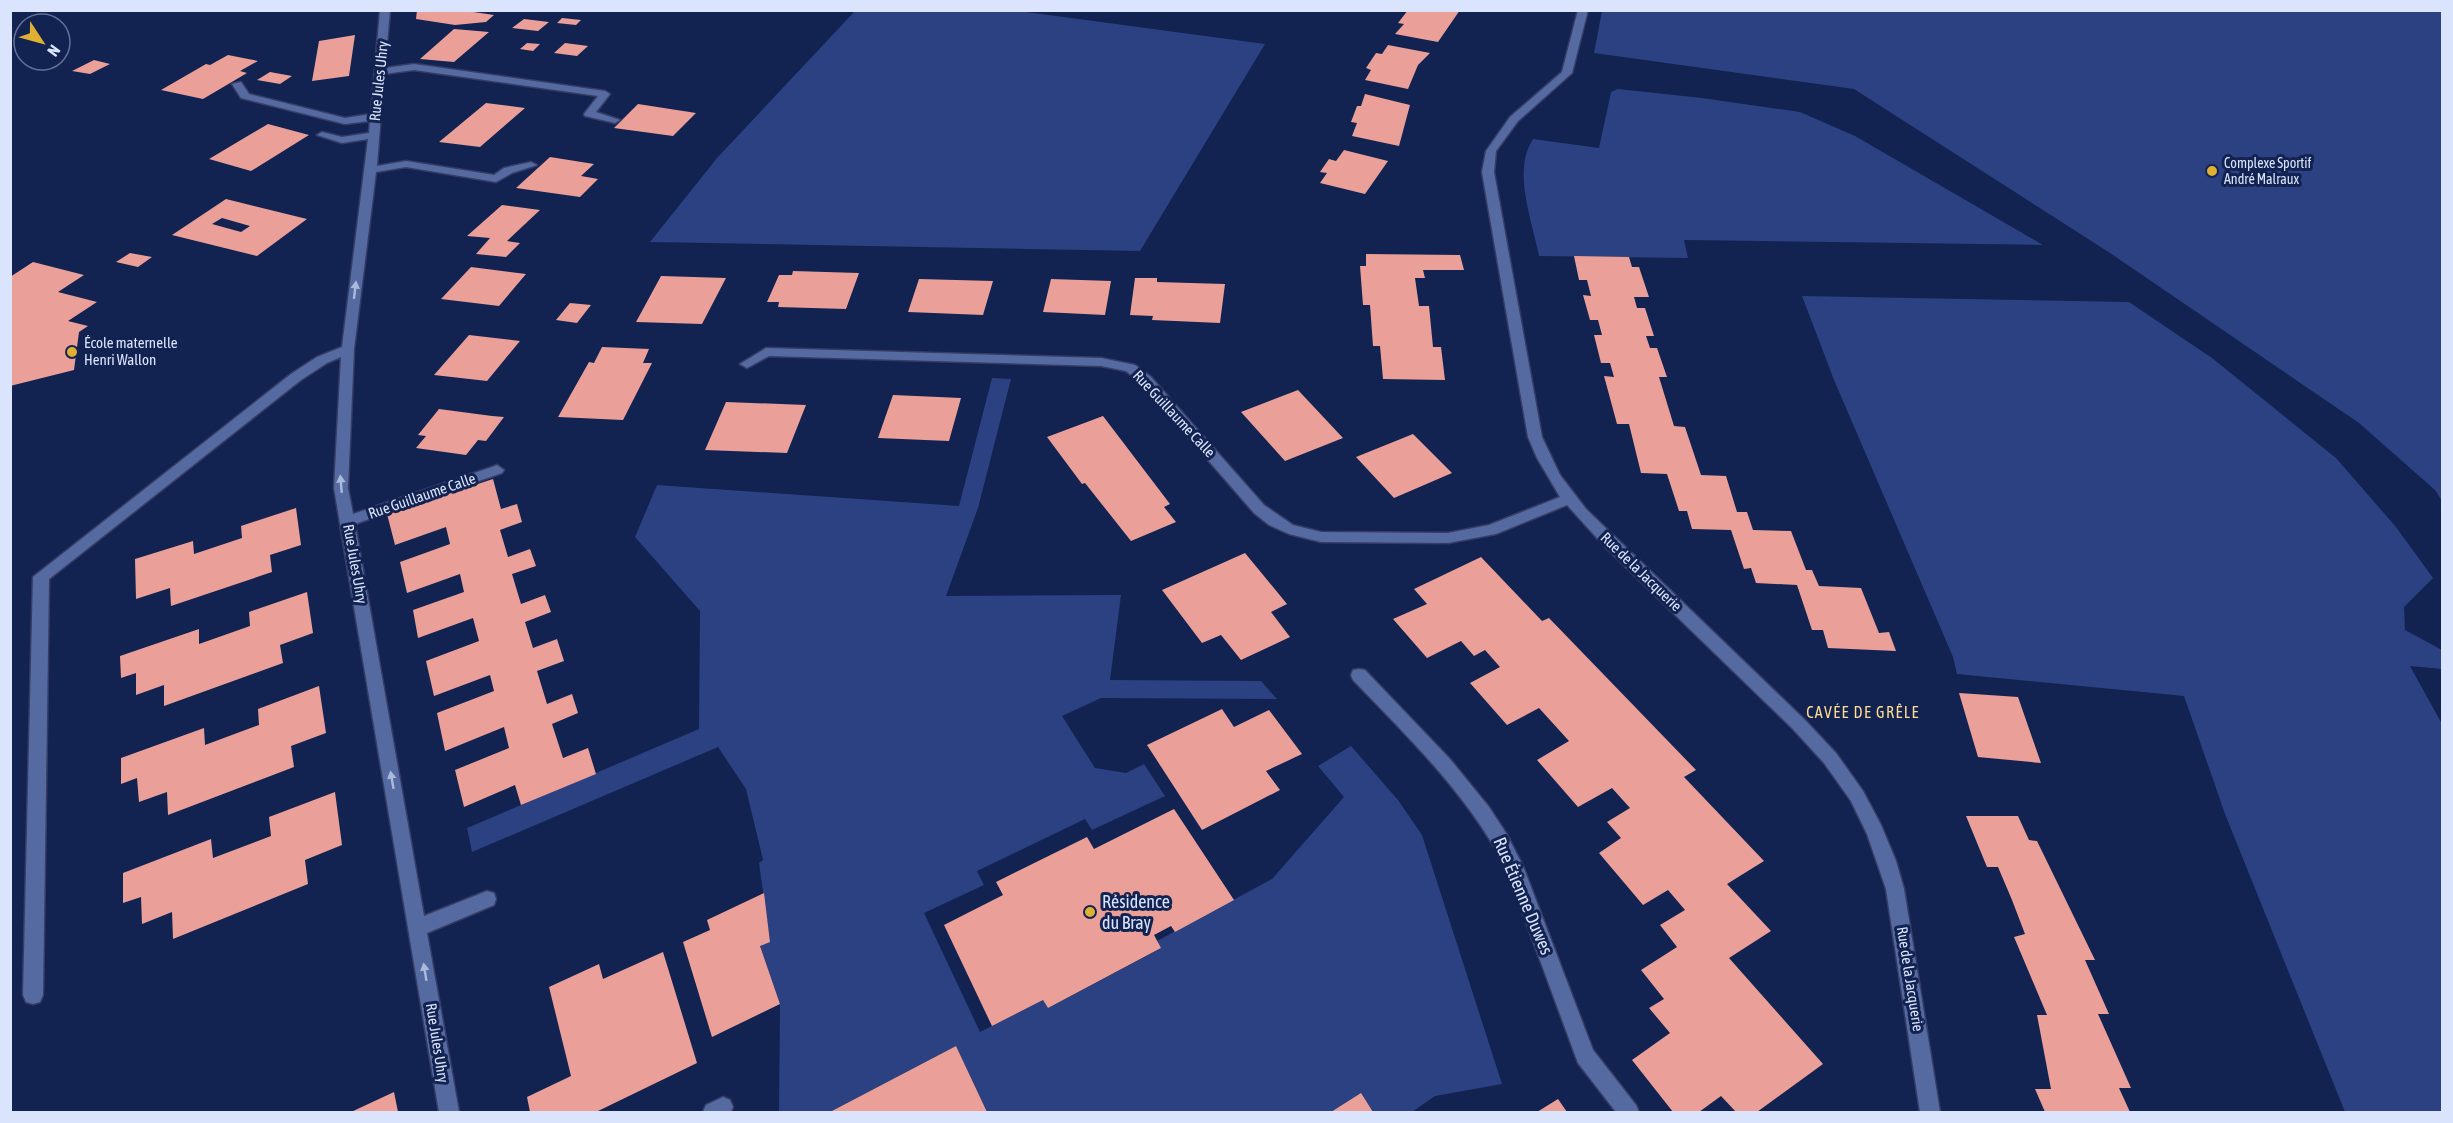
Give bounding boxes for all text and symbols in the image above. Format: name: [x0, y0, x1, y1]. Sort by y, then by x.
north arrow: [12, 12, 72, 72]
street label: Rue Jules Uhry: [366, 40, 391, 122]
text: N: [44, 42, 64, 60]
place label: Complexe Sportif André Malraux: [2224, 155, 2312, 187]
marker: Complexe Sportif André Malraux: [2205, 164, 2219, 178]
one-way arrow: [351, 280, 360, 299]
place label: École maternelle Henri Wallon: [84, 334, 178, 368]
marker: École maternelle Henri Wallon: [65, 345, 79, 359]
street label: Rue Guillaume Calle: [1130, 367, 1219, 461]
street label: Rue Guillaume Calle: [366, 469, 478, 522]
one-way arrow: [336, 475, 346, 494]
street label: Rue Jules Uhry: [340, 523, 371, 605]
street label: Rue de la Jacquerie: [1597, 529, 1685, 615]
district label: CAVÉE DE GRÊLE: [1806, 703, 1920, 721]
one-way arrow: [387, 770, 396, 789]
street label: Rue Étienne Duwes: [1489, 834, 1558, 958]
place label: Résidence du Bray: [1102, 891, 1170, 933]
marker: Résidence du Bray: [1083, 905, 1097, 919]
street label: Rue de la Jacquerie: [1894, 925, 1927, 1033]
one-way arrow: [421, 962, 430, 981]
street label: Rue Jules Uhry: [423, 1002, 452, 1084]

